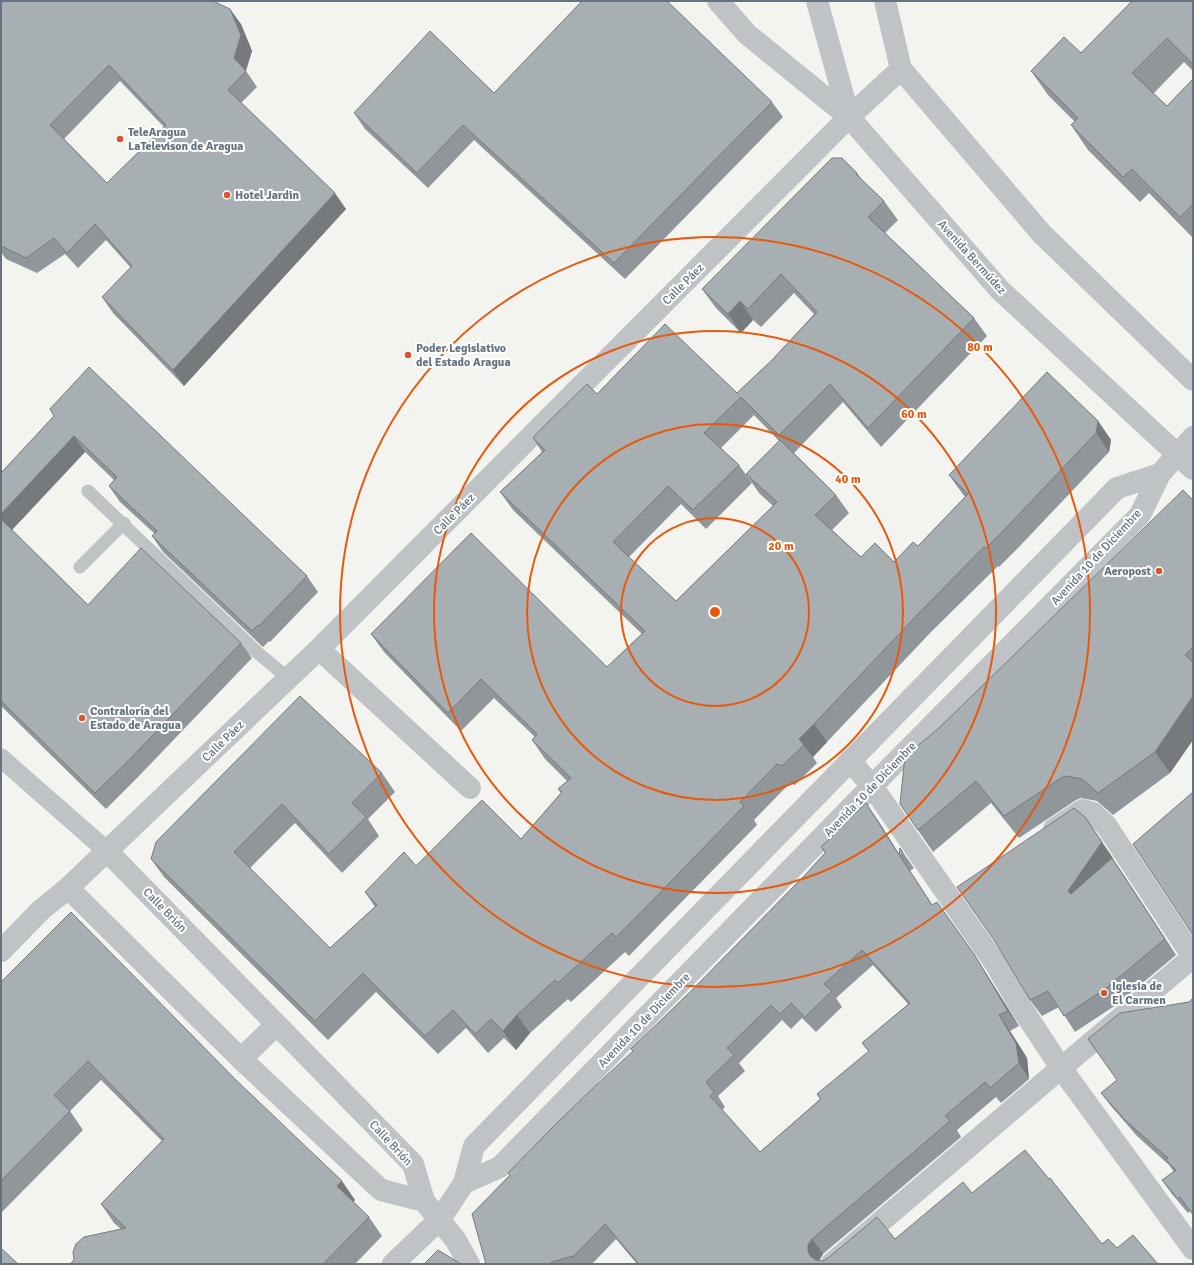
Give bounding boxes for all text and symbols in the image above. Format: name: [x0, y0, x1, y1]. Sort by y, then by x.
place label: TeleAragua LaTelevison de Aragua: [128, 125, 243, 154]
marker: TeleAragua LaTelevison de Aragua: [115, 134, 125, 144]
place label: Hotel Jardin: [235, 188, 299, 203]
marker: Hotel Jardin: [222, 190, 232, 200]
street label: Avenida Bermúdez: [934, 217, 1009, 298]
street label: Calle Páez: [659, 260, 707, 308]
text: 80 m: [967, 340, 993, 355]
place label: Poder Legislativo del Estado Aragua: [416, 341, 511, 370]
marker: Poder Legislativo del Estado Aragua: [403, 350, 413, 360]
text: 60 m: [901, 407, 927, 422]
text: 40 m: [835, 472, 861, 487]
street label: Calle Páez: [430, 490, 478, 538]
street label: Avenida 10 de Diciembre: [1048, 506, 1145, 609]
text: 20 m: [768, 539, 794, 554]
place label: Aeropost: [1104, 564, 1151, 579]
marker: Aeropost: [1154, 566, 1164, 576]
centre of rings: [708, 605, 722, 619]
place label: Contraloría del Estado de Aragua: [90, 704, 181, 733]
marker: Contraloría del Estado de Aragua: [77, 713, 87, 723]
street label: Calle Páez: [199, 718, 247, 765]
street label: Avenida 10 de Diciembre: [821, 739, 920, 840]
street label: Calle Brión: [140, 885, 190, 936]
street label: Avenida 10 de Diciembre: [595, 970, 694, 1071]
place label: Iglesia de El Carmen: [1112, 979, 1166, 1008]
marker: Iglesia de El Carmen: [1099, 988, 1109, 998]
street label: Calle Brión: [366, 1118, 415, 1169]

